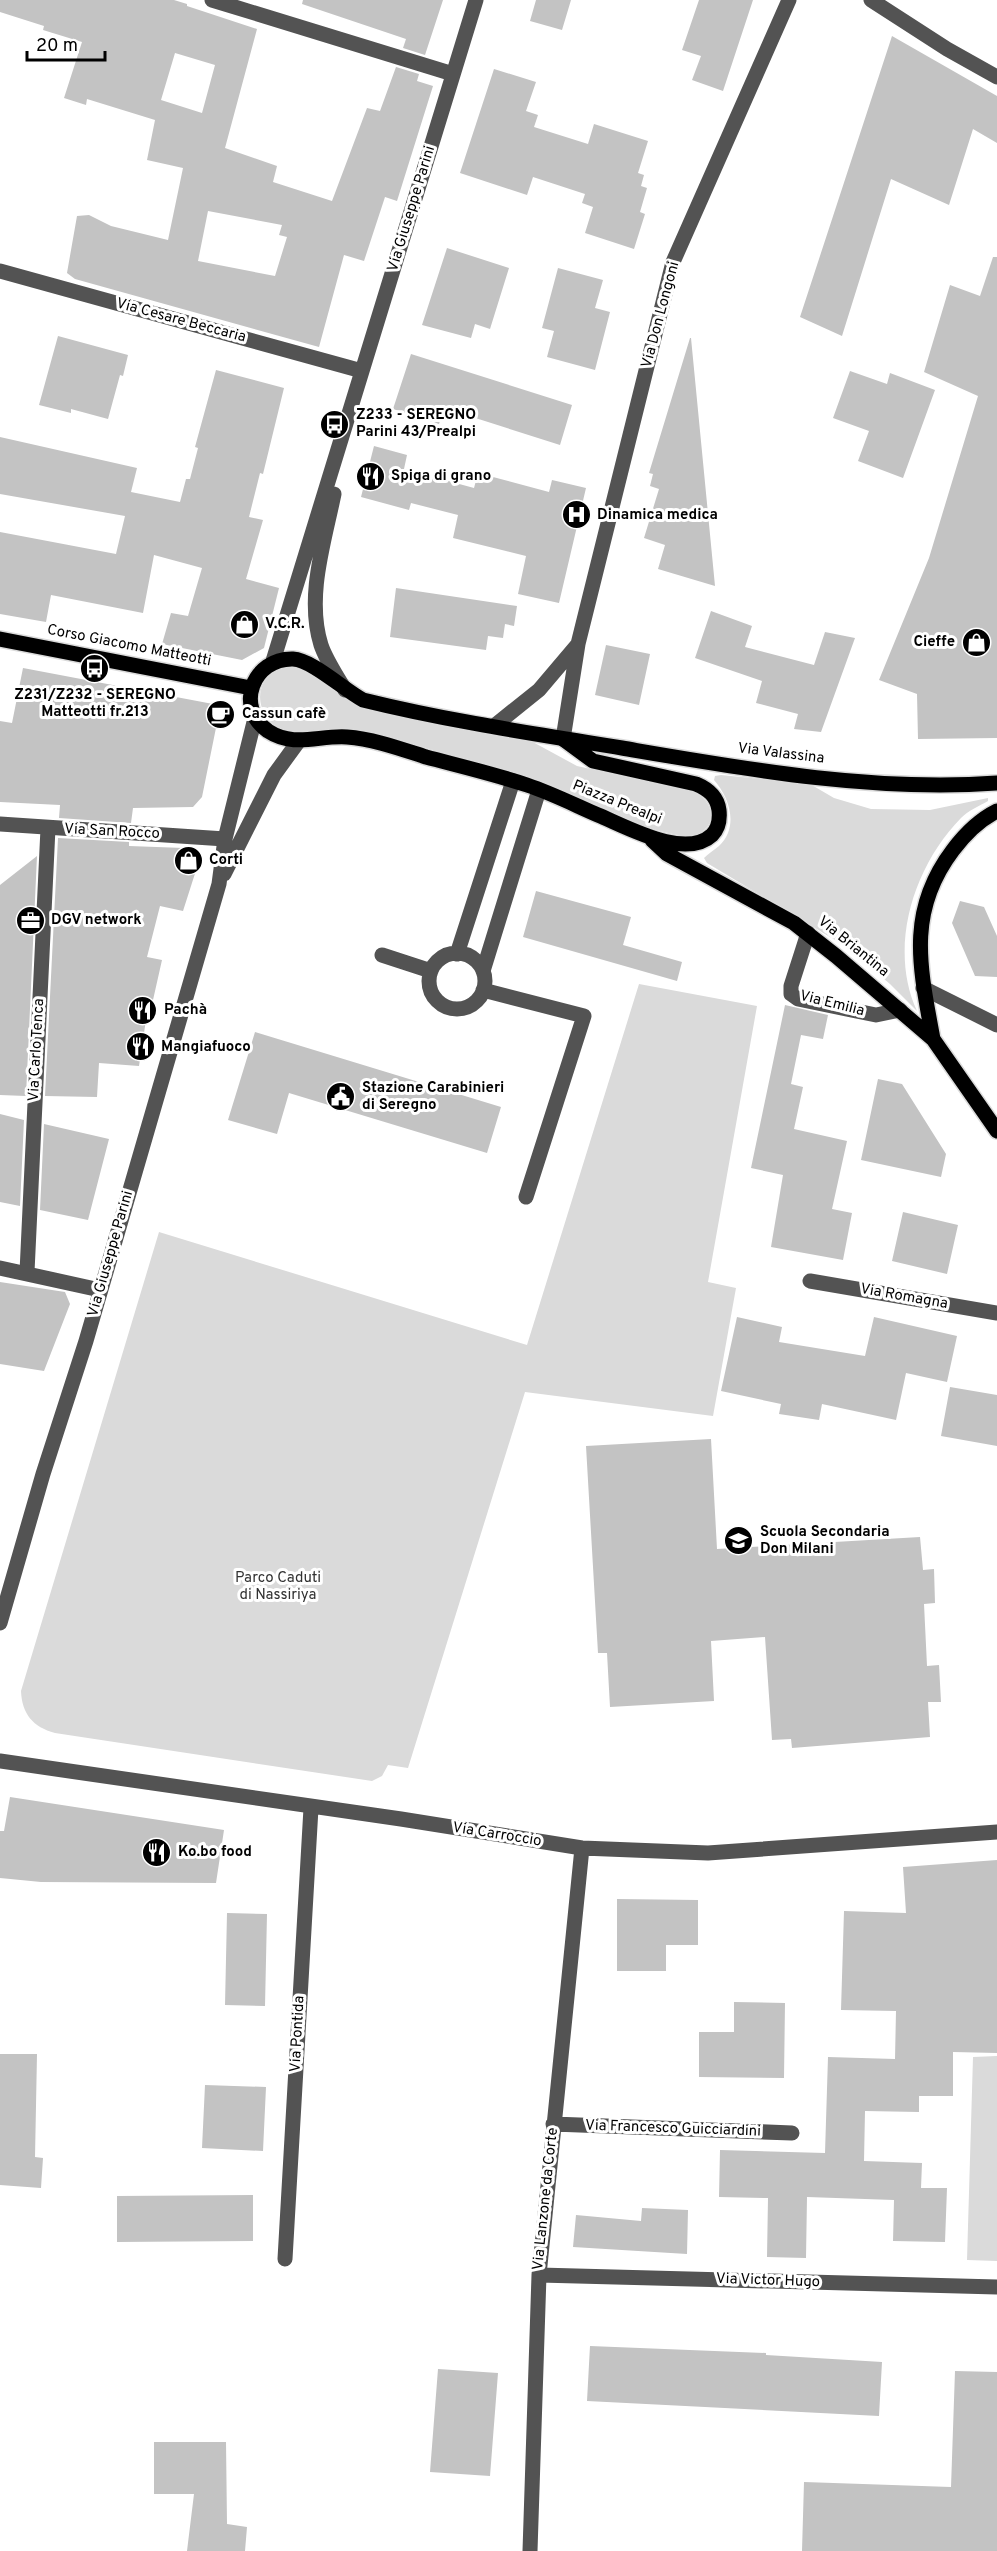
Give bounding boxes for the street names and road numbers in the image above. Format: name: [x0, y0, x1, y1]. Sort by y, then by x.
street label: Via Giuseppe Parini: [384, 144, 440, 274]
street label: Via Don Longoni: [638, 260, 684, 370]
street label: Via Cesare Beccaria: [114, 295, 248, 347]
street label: Corso Giacomo Matteotti: [45, 621, 213, 671]
street label: Via Valassina: [737, 739, 825, 769]
street label: Piazza Prealpi: [570, 776, 664, 830]
street label: Via San Rocco: [64, 820, 160, 844]
street label: Via Briantina: [813, 912, 893, 982]
street label: Via Emilia: [798, 987, 866, 1021]
street label: Via Carlo Tenca: [25, 998, 49, 1102]
street label: Via Giuseppe Parini: [84, 1189, 138, 1319]
street label: Via Romagna: [859, 1280, 949, 1314]
street label: Via Carroccio: [451, 1819, 543, 1851]
street label: Via Pontida: [287, 1995, 309, 2073]
street label: Via Francesco Guicciardini: [585, 2116, 761, 2142]
street label: Via Lanzone da Corte: [529, 2127, 563, 2271]
street label: Via Victor Hugo: [716, 2270, 820, 2292]

